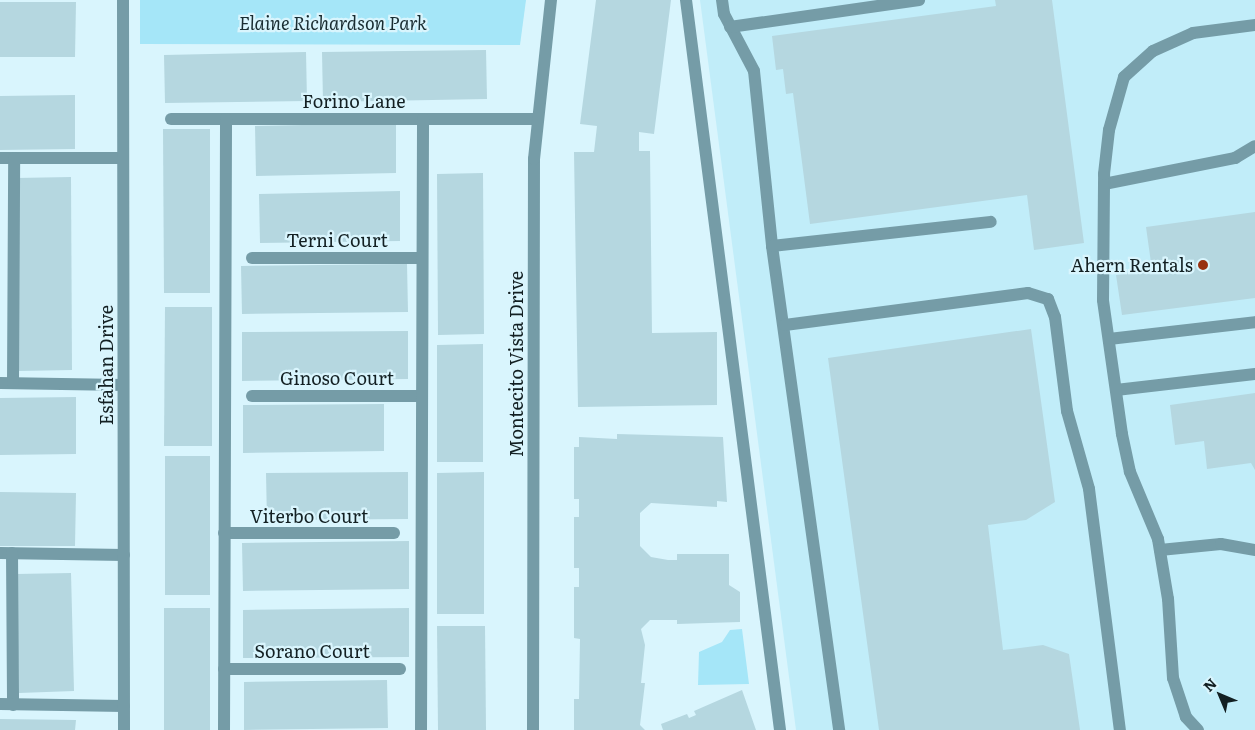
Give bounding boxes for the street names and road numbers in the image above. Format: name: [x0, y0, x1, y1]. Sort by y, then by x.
street label: Forino Lane: [302, 90, 406, 112]
street label: Terni Court: [286, 229, 388, 251]
street label: Montecito Vista Drive: [505, 271, 527, 457]
street label: Esfahan Drive: [95, 305, 117, 425]
street label: Ginoso Court: [280, 367, 394, 389]
street label: Viterbo Court: [250, 505, 368, 527]
street label: Sorano Court: [254, 640, 370, 662]

